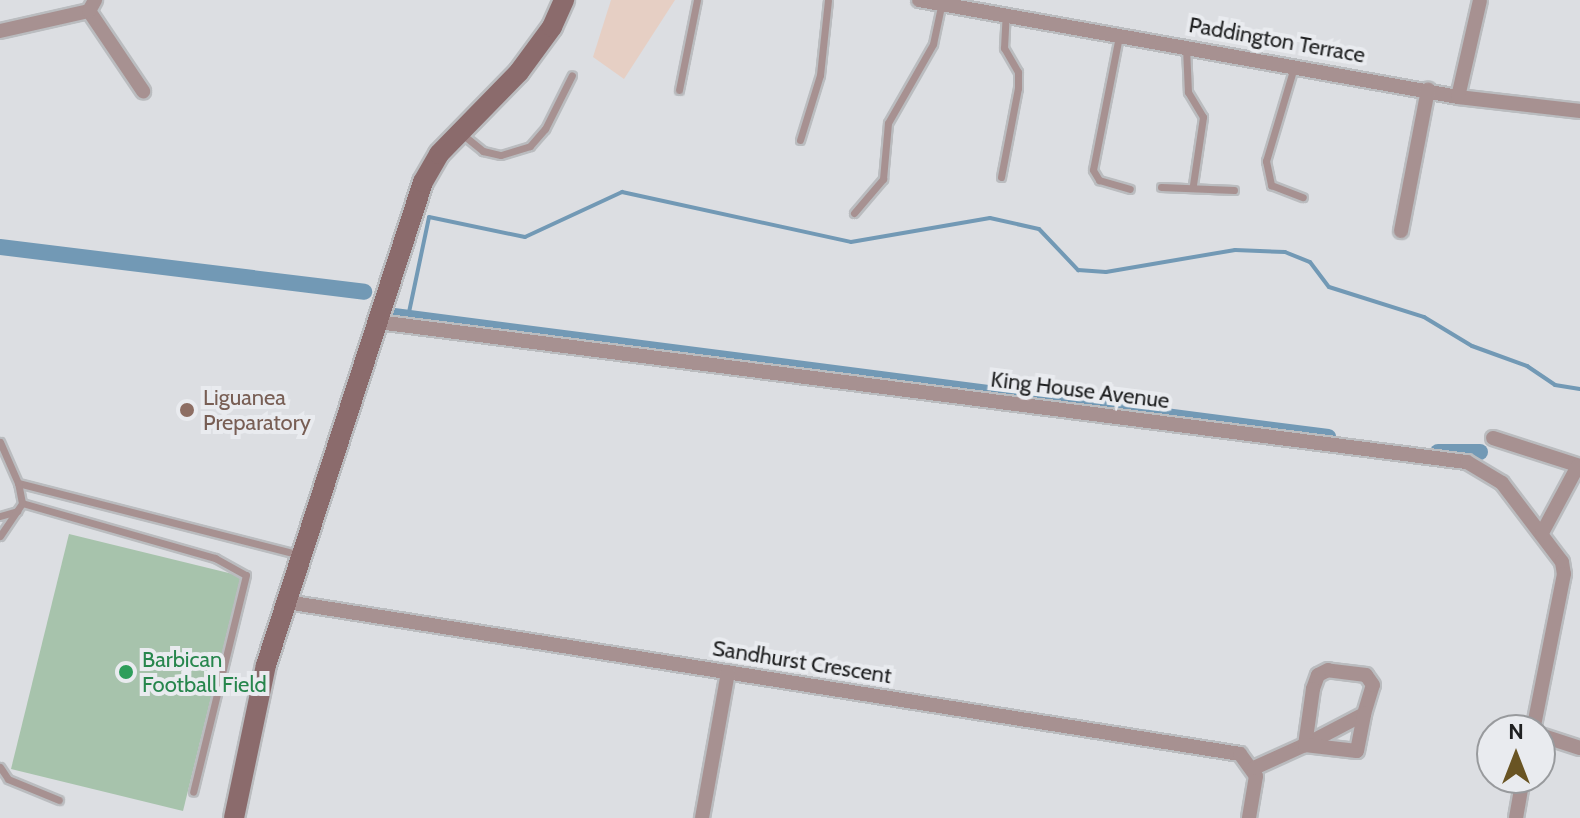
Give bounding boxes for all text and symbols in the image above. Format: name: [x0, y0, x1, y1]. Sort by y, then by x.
street label: Paddington Terrace: [1187, 12, 1367, 68]
street label: King House Avenue: [989, 366, 1171, 414]
place label: Liguanea Preparatory: [203, 384, 311, 436]
marker: Liguanea Preparatory: [178, 401, 196, 419]
street label: Sandhurst Crescent: [711, 635, 893, 689]
place label: Barbican Football Field: [142, 646, 267, 698]
marker: Barbican Football Field: [117, 663, 135, 681]
north arrow: [1476, 714, 1556, 794]
text: N: [1508, 718, 1524, 745]

